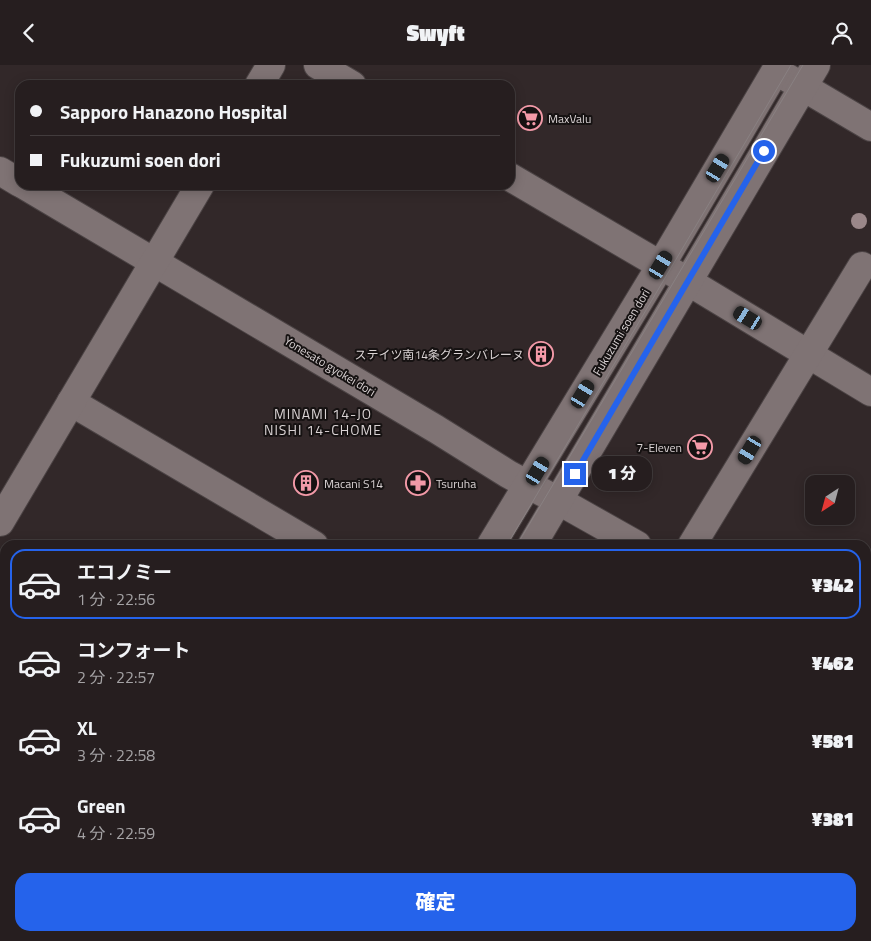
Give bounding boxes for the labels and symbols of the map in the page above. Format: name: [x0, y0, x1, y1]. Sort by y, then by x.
supermarket icon: MaxValu: [517, 105, 543, 131]
place label: MaxValu: [548, 109, 591, 128]
route start: [753, 140, 775, 162]
car: [703, 151, 732, 185]
car: [646, 248, 675, 282]
street label: Fukuzumi soen dori: [588, 285, 654, 379]
car: [731, 304, 764, 332]
street label: Yonesato gyokei dori: [281, 331, 379, 401]
building icon: ステイツ南14条グランバレーヌ: [528, 341, 554, 367]
place label: ステイツ南14条グランバレーヌ: [355, 345, 524, 364]
car: [568, 377, 597, 411]
district label: MINAMI 14-JO NISHI 14-CHOME: [264, 403, 382, 440]
car: [735, 433, 764, 467]
supermarket icon: 7-Eleven: [687, 434, 713, 460]
place label: 7-Eleven: [636, 438, 682, 457]
car: [523, 454, 552, 488]
callout: 1 分: [592, 457, 652, 491]
route end: [564, 463, 586, 485]
building icon: Macani S14: [293, 470, 319, 496]
pharmacy icon: Tsuruha: [405, 470, 431, 496]
place label: Macani S14: [324, 474, 383, 493]
place label: Tsuruha: [436, 474, 476, 493]
north arrow: [805, 475, 855, 525]

